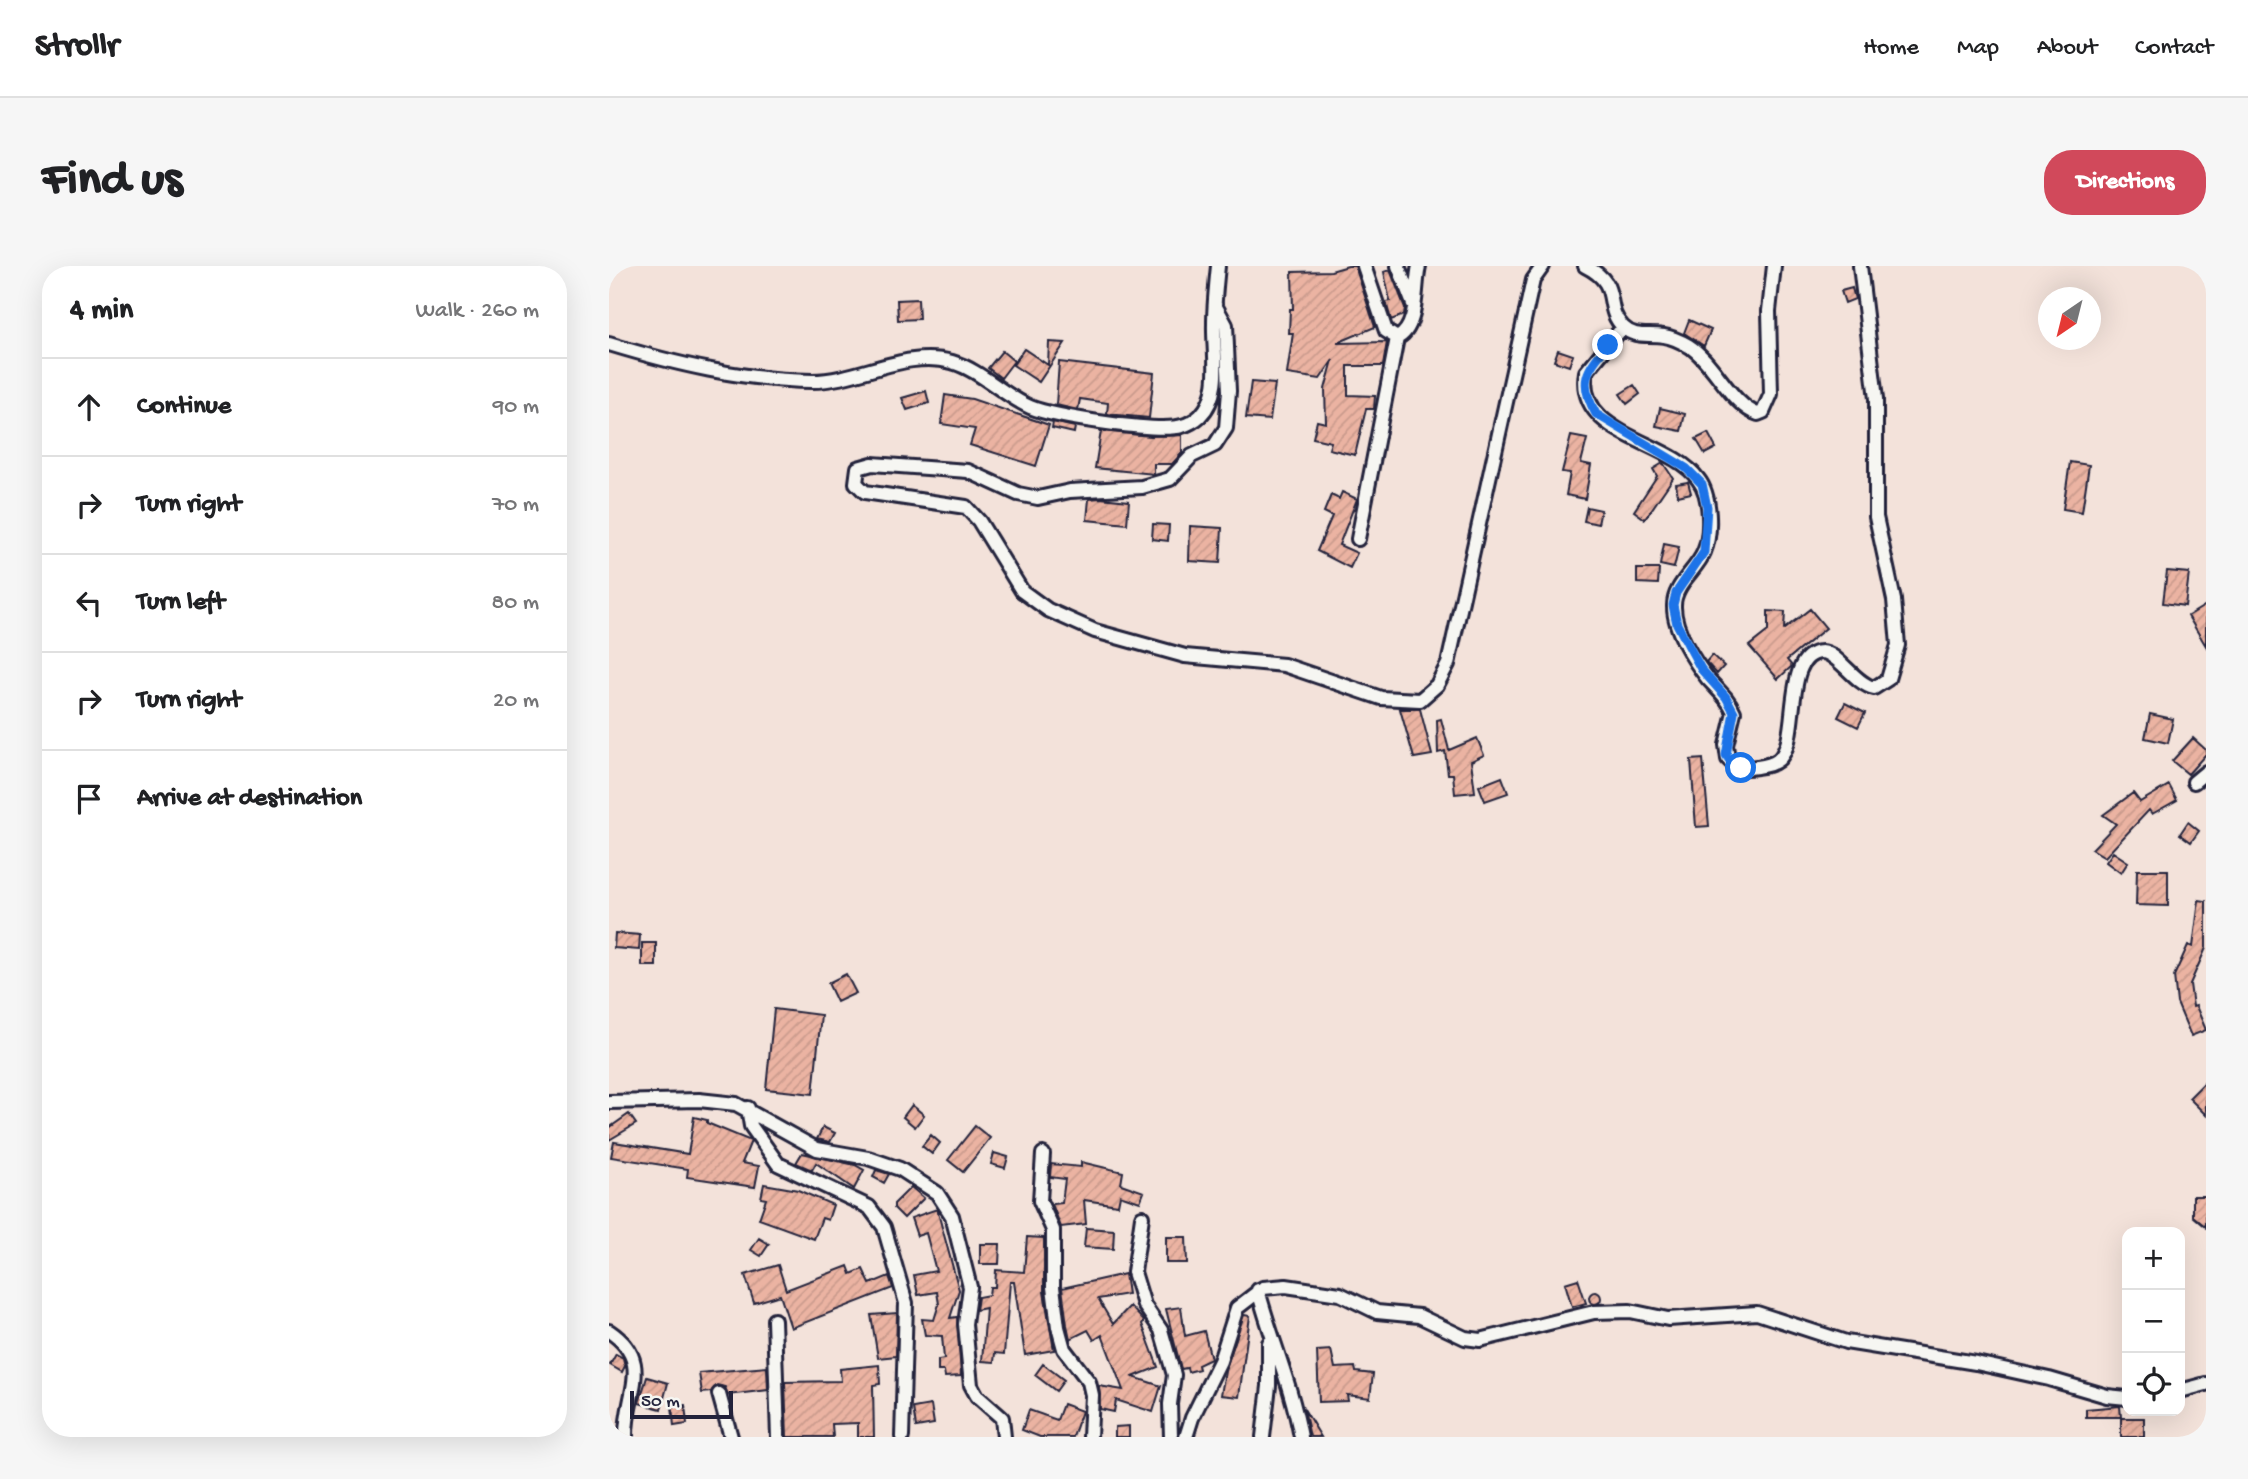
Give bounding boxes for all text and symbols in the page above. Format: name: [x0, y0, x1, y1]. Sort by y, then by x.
text: Strollr: [35, 29, 119, 67]
text: Home: [1863, 34, 1919, 63]
text: Map: [1957, 34, 1999, 63]
text: About: [2037, 34, 2097, 63]
text: Contact: [2135, 34, 2213, 63]
button: Directions: [2044, 150, 2206, 215]
text: Find us: [42, 153, 182, 211]
north arrow: [2038, 287, 2101, 350]
text: 4 min: [70, 294, 133, 329]
text: Walk · 260 m: [415, 298, 539, 325]
route end: [1592, 329, 1623, 360]
icon: ahead: [70, 388, 108, 426]
text: Continue: [137, 392, 231, 423]
text: 90 m: [493, 394, 539, 421]
icon: right: [70, 486, 108, 524]
text: Turn right: [137, 490, 241, 521]
text: 70 m: [492, 492, 539, 519]
icon: left: [70, 584, 108, 622]
text: Turn left: [137, 588, 225, 619]
text: 80 m: [492, 590, 539, 617]
icon: right: [70, 682, 108, 720]
text: Turn right: [137, 686, 241, 717]
text: 20 m: [493, 688, 539, 715]
route start: [1725, 752, 1756, 783]
icon: arrive: [70, 780, 108, 818]
text: Arrive at destination: [137, 784, 362, 815]
map controls: [2122, 1227, 2185, 1416]
button: +: [2122, 1227, 2185, 1290]
button: −: [2122, 1290, 2185, 1353]
button: locate: [2122, 1353, 2185, 1416]
scale bar: [630, 1388, 733, 1420]
text: 50 m: [641, 1391, 680, 1414]

